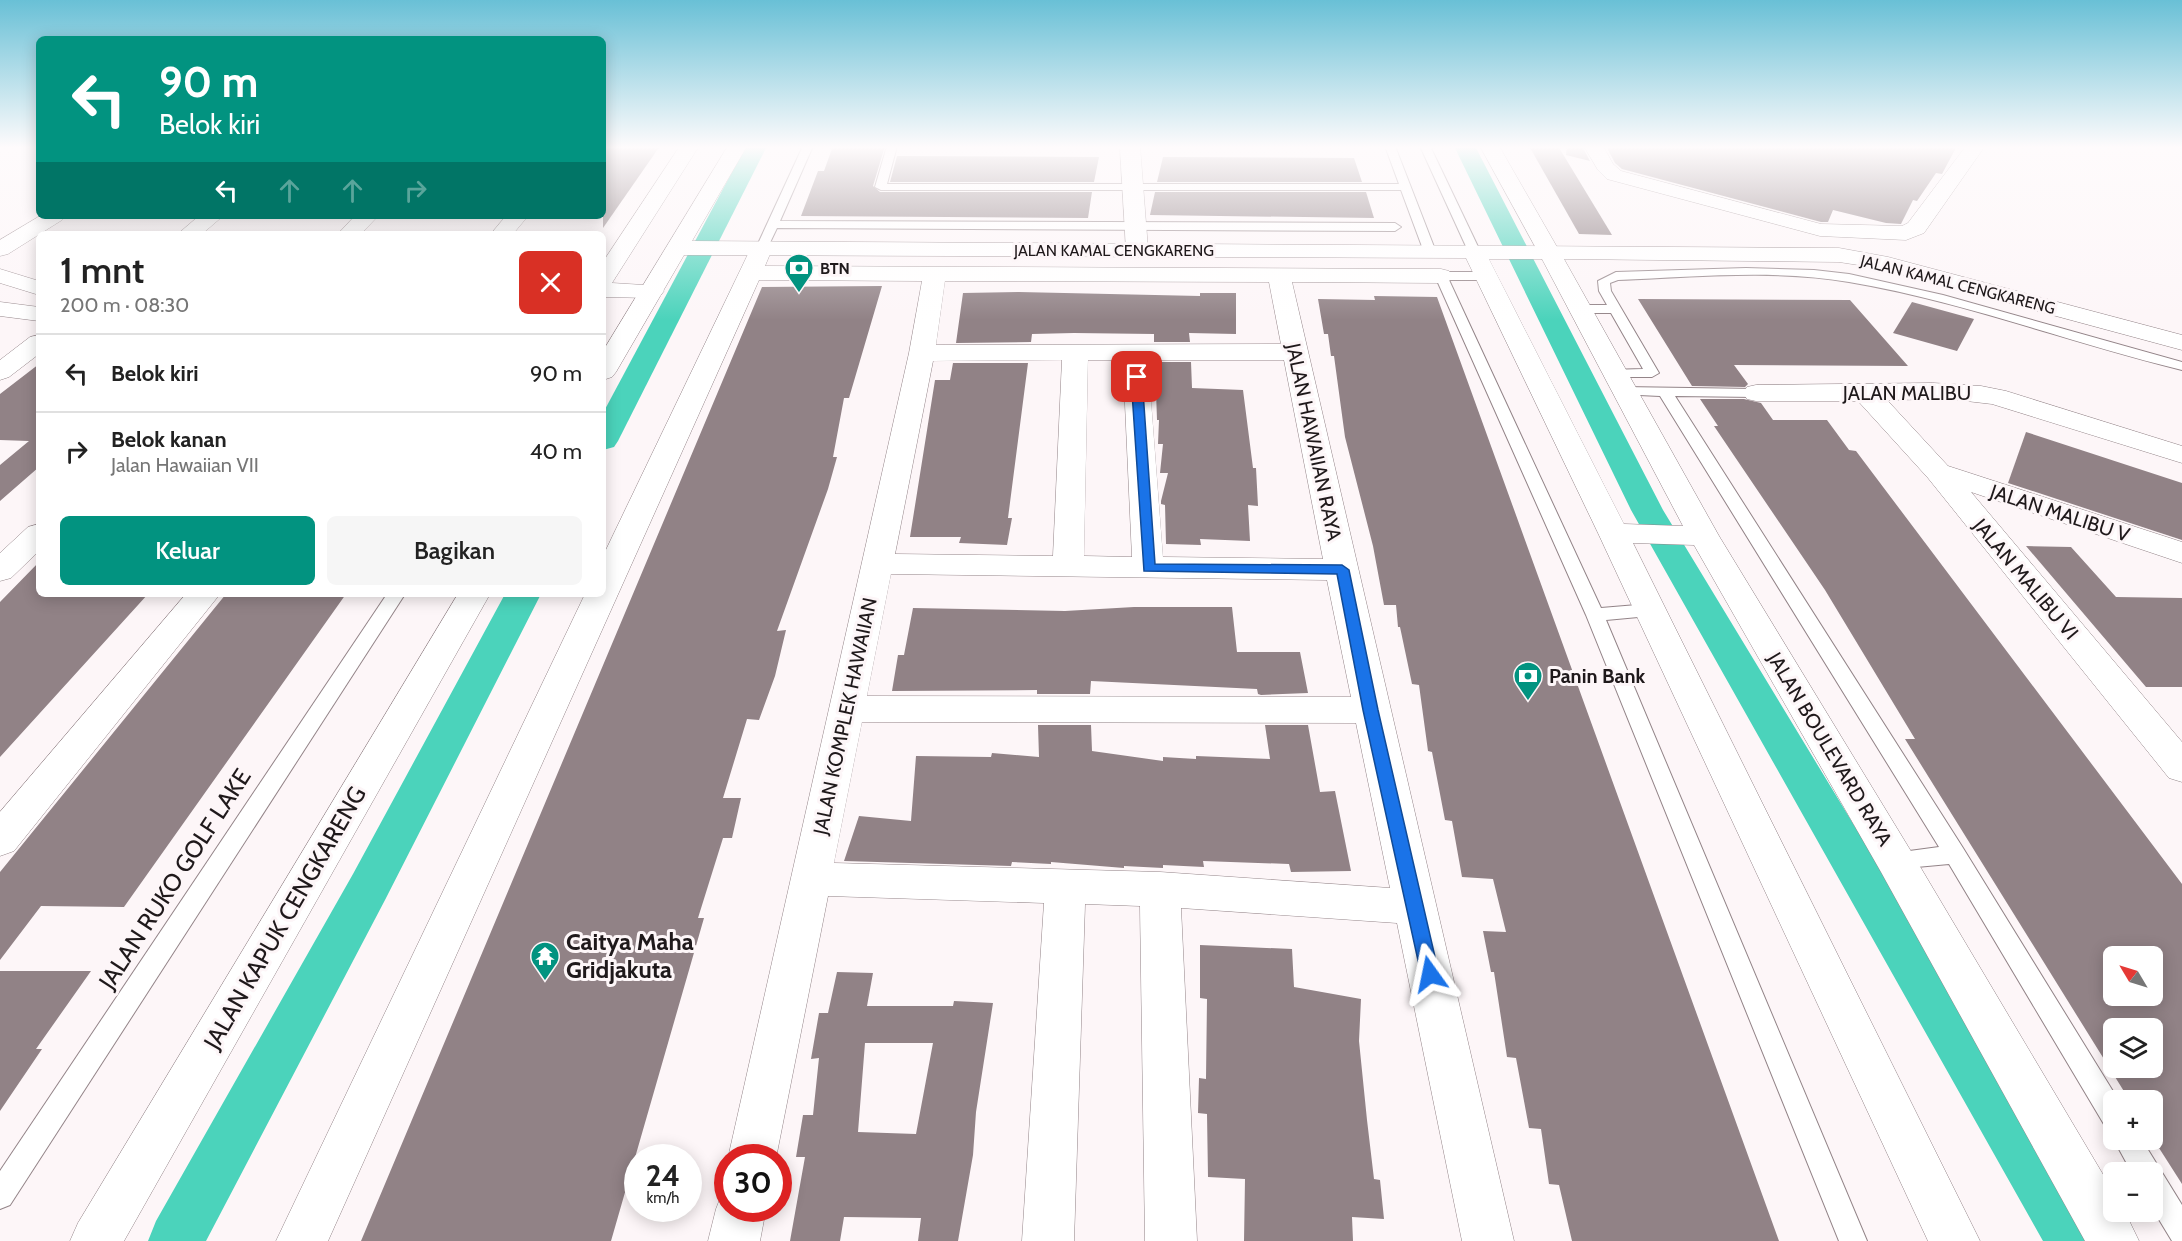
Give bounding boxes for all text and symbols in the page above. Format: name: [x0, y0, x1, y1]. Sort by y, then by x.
text: 90 m: [159, 56, 258, 108]
icon: left: [60, 60, 138, 138]
text: Belok kiri: [159, 108, 260, 141]
icon: left: [210, 174, 243, 207]
icon: ahead: [273, 174, 306, 207]
icon: ahead: [336, 174, 369, 207]
icon: right: [399, 174, 432, 207]
street label: JALAN KAMAL CENGKARENG: [1013, 241, 1214, 260]
text: 1 mnt: [60, 248, 144, 292]
button: close: [519, 251, 582, 314]
street label: JALAN KAMAL CENGKARENG: [1857, 251, 2057, 318]
bank icon: BTN: [783, 252, 815, 294]
place label: BTN: [820, 259, 850, 278]
text: 200 m · 08:30: [60, 293, 189, 317]
street label: JALAN HAWAIIAN RAYA: [1281, 340, 1347, 544]
pin: [1111, 351, 1162, 402]
icon: left: [60, 357, 93, 390]
text: Belok kiri: [111, 360, 198, 387]
text: 90 m: [530, 360, 582, 387]
icon: arrive: [1120, 360, 1153, 393]
street label: JALAN MALIBU: [1842, 381, 1971, 405]
text: Belok kanan: [111, 426, 227, 453]
icon: right: [60, 435, 93, 468]
text: 40 m: [530, 438, 582, 465]
text: Jalan Hawaiian VII: [111, 453, 259, 477]
street label: JALAN MALIBU V: [1986, 479, 2133, 547]
street label: JALAN MALIBU VI: [1968, 513, 2083, 644]
button: Keluar: [60, 516, 315, 585]
button: Bagikan: [327, 516, 582, 585]
street label: JALAN KOMPLEK HAWAIIAN: [808, 595, 882, 838]
street label: JALAN BOULEVARD RAYA: [1762, 647, 1898, 851]
bank icon: Panin Bank: [1512, 660, 1544, 702]
place label: Panin Bank: [1549, 664, 1646, 688]
street label: JALAN RUKO GOLF LAKE: [92, 763, 257, 995]
street label: JALAN KAPUK CENGKARENG: [197, 781, 372, 1055]
place label: Caitya Maha Gridjakuta: [566, 927, 694, 984]
temple icon: Caitya Maha Gridjakuta: [529, 940, 561, 982]
position arrow: [1398, 942, 1462, 1006]
north arrow: [2103, 946, 2163, 1006]
map controls: [2103, 946, 2163, 1222]
button: layers: [2103, 1018, 2163, 1078]
button: +: [2103, 1090, 2163, 1150]
speed limit sign: 30: [714, 1144, 792, 1222]
text: 24: [646, 1157, 680, 1194]
button: −: [2103, 1162, 2163, 1222]
text: km/h: [647, 1189, 679, 1207]

